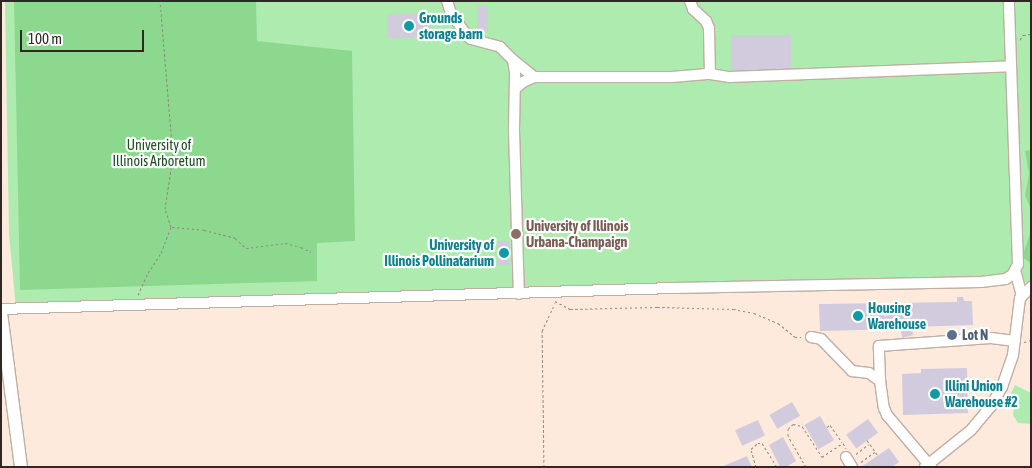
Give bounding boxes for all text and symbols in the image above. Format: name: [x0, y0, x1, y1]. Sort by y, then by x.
place label: Grounds storage barn: [419, 10, 483, 42]
scale bar: [22, 20, 146, 52]
marker: Grounds storage barn: [403, 20, 415, 32]
text: 100 m: [28, 30, 62, 47]
park label: University of Illinois Arboretum: [112, 137, 206, 170]
place label: University of Illinois Urbana-Champaign: [526, 218, 628, 250]
marker: University of Illinois Urbana-Champaign: [510, 228, 522, 240]
place label: University of Illinois Pollinatarium: [384, 237, 494, 270]
marker: University of Illinois Pollinatarium: [498, 247, 510, 259]
place label: Housing Warehouse: [868, 300, 926, 332]
marker: Housing Warehouse: [852, 310, 864, 322]
place label: Lot N: [962, 327, 988, 343]
marker: Lot N: [946, 329, 958, 341]
place label: Illini Union Warehouse #2: [945, 378, 1018, 411]
marker: Illini Union Warehouse #2: [929, 388, 941, 400]

